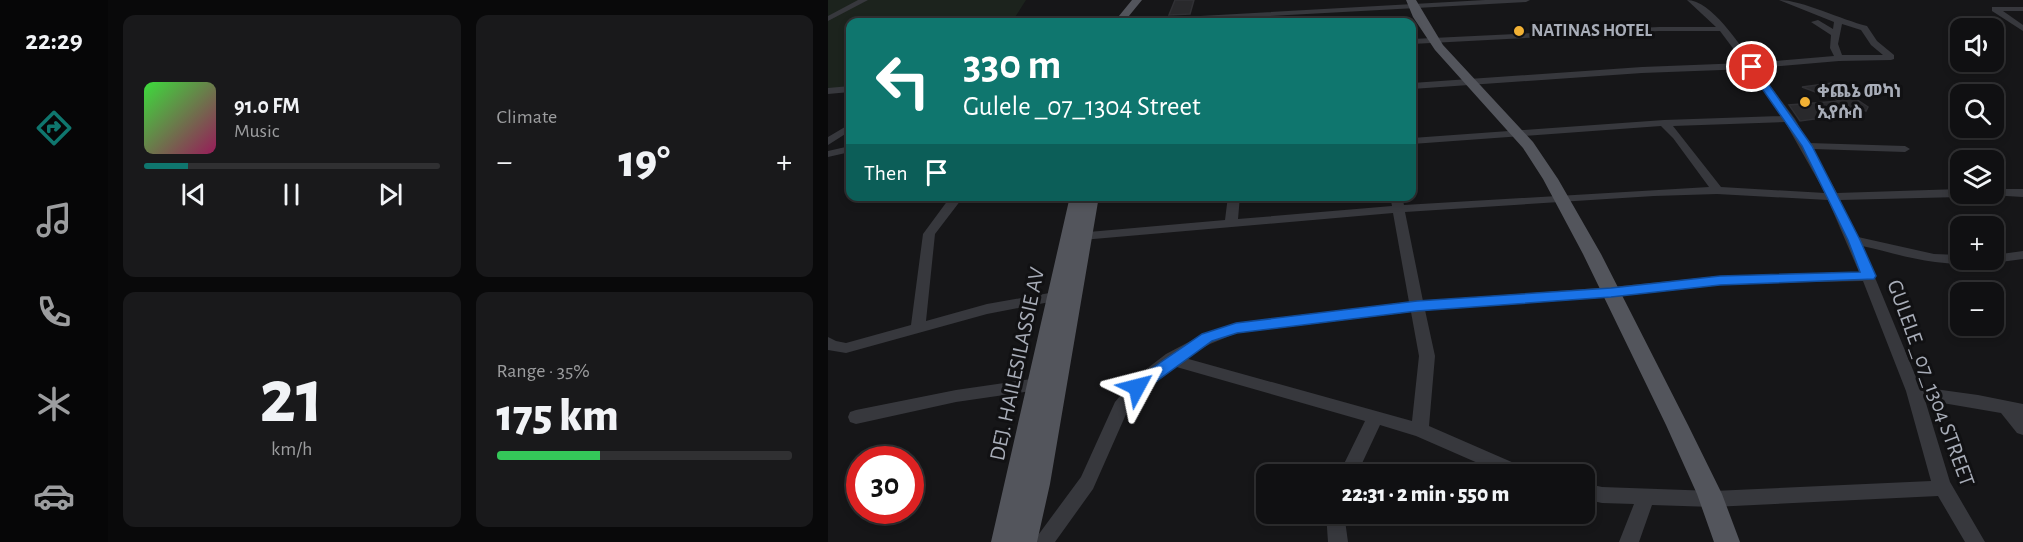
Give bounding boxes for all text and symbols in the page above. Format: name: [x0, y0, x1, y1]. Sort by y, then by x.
map controls: [1950, 18, 2004, 336]
button: sound: [1950, 18, 2004, 72]
place label: NATINAS HOTEL: [1531, 22, 1652, 40]
marker: NATINAS HOTEL: [1512, 24, 1526, 38]
text: 22:29: [25, 27, 83, 54]
pin: [1726, 41, 1777, 92]
icon: left: [864, 42, 942, 120]
text: 330 m: [963, 44, 1061, 86]
icon: arrive: [1735, 50, 1768, 83]
place label: ቀጨኔ መካነ ኢየሱስ: [1817, 83, 1901, 122]
button: search: [1950, 84, 2004, 138]
text: Gulele _07_1304 Street: [963, 93, 1201, 120]
text: 91.0 FM: [234, 95, 300, 117]
marker: ቀጨኔ መካነ ኢየሱስ: [1798, 95, 1812, 109]
icon: directions: [33, 107, 75, 149]
text: Climate: [497, 107, 557, 127]
text: Music: [234, 121, 280, 141]
text: 19°: [618, 140, 670, 185]
text: −: [497, 146, 512, 179]
text: +: [776, 146, 792, 179]
button: layers: [1950, 150, 2004, 204]
icon: arrive: [920, 156, 953, 189]
text: Then: [864, 162, 908, 184]
icon: previous: [177, 178, 210, 211]
icon: pause: [275, 178, 308, 211]
icon: next: [374, 178, 407, 211]
icon: music: [33, 199, 75, 241]
button: +: [1950, 216, 2004, 270]
street label: DEJ. HAILESILASSIE AV: [986, 265, 1048, 463]
street label: GULELE _07_1304 STREET: [1883, 277, 1979, 489]
button: −: [1950, 282, 2004, 336]
icon: phone: [33, 291, 75, 333]
position arrow: [1105, 355, 1169, 419]
text: 21: [259, 359, 324, 437]
text: Range · 35%: [497, 361, 590, 381]
icon: climate: [33, 383, 75, 425]
text: 175 km: [497, 394, 619, 439]
text: km/h: [271, 439, 312, 459]
speed limit sign: 30: [846, 446, 924, 524]
icon: car: [33, 475, 75, 517]
text: 22:31 · 2 min · 550 m: [1342, 483, 1509, 505]

